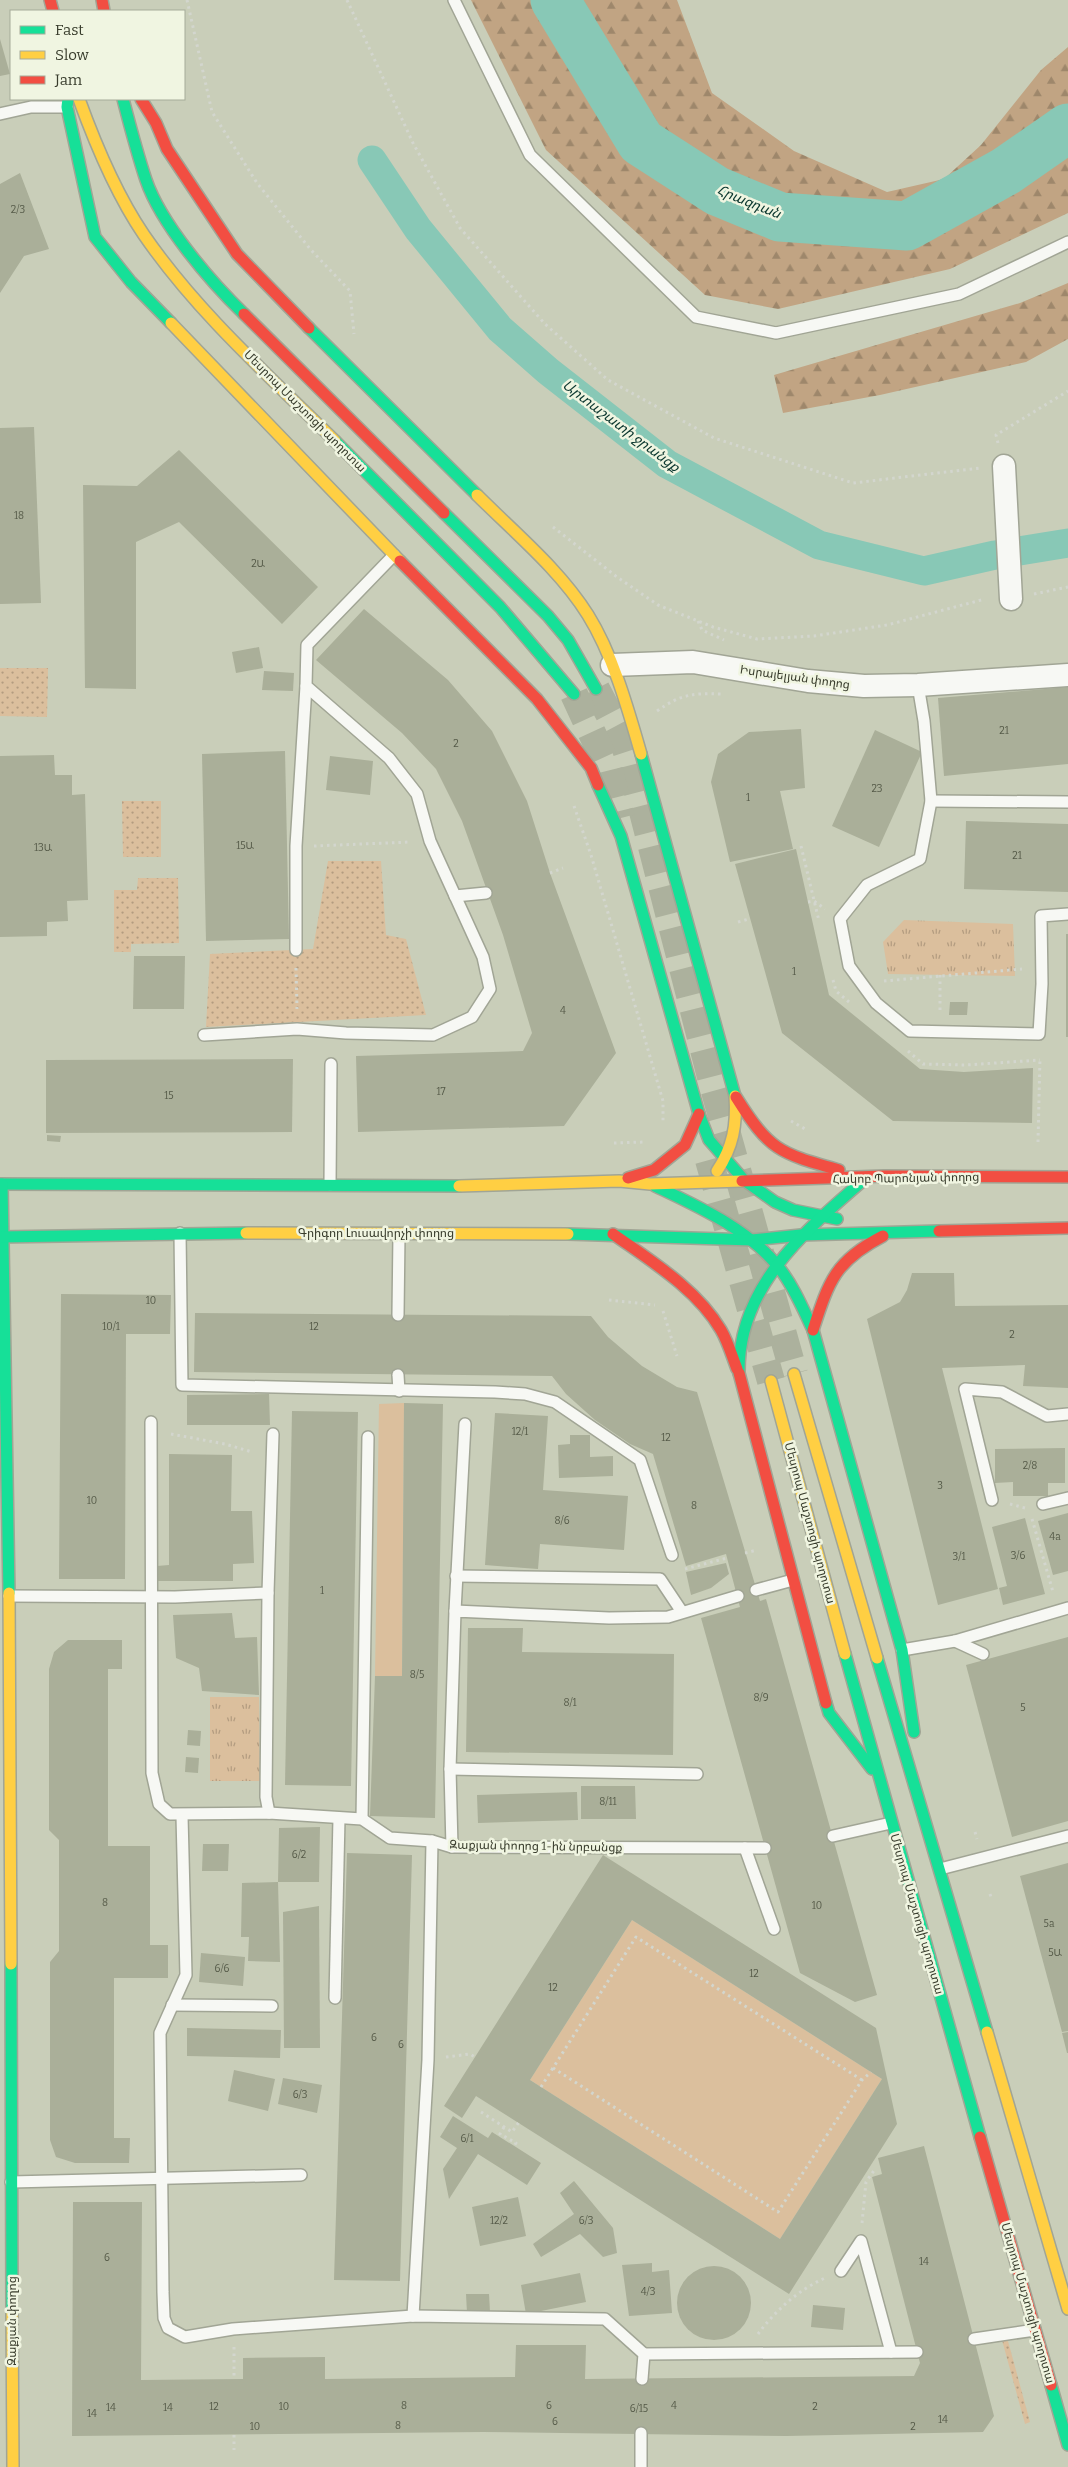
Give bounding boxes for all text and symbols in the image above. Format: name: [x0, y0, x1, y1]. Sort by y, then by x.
legend: [10, 10, 185, 100]
text: Fast: [55, 21, 84, 39]
text: Slow: [55, 46, 90, 64]
text: Jam: [54, 71, 83, 89]
water label: Հրազդան: [715, 182, 784, 223]
house number: 2/3: [11, 204, 25, 216]
street label: Մեսրոպ Մաշտոցի պողոտա: [241, 347, 369, 475]
water label: Արտաշատի ջրանցք: [559, 376, 683, 476]
house number: 18: [14, 510, 24, 522]
house number: 2Ա: [251, 558, 266, 570]
street label: Իսրայելյան փողոց: [739, 662, 851, 692]
house number: 21: [999, 725, 1009, 737]
house number: 2: [453, 738, 459, 750]
house number: 23: [871, 783, 883, 795]
house number: 1: [746, 792, 750, 804]
house number: 15Ա: [236, 840, 255, 852]
house number: 13Ա: [34, 842, 53, 854]
house number: 21: [1012, 850, 1022, 862]
house number: 1: [792, 966, 796, 978]
house number: 4: [560, 1005, 566, 1017]
house number: 17: [437, 1086, 445, 1098]
house number: 15: [164, 1090, 174, 1102]
street label: Հակոբ Պարոնյան փողոց: [833, 1170, 979, 1186]
street label: Գրիգոր Լուսավորչի փողոց: [298, 1226, 454, 1240]
house number: 10: [146, 1295, 156, 1307]
house number: 10/1: [102, 1321, 120, 1333]
house number: 12: [309, 1321, 319, 1333]
house number: 2: [1009, 1329, 1015, 1341]
house number: 12/1: [512, 1426, 528, 1438]
house number: 12: [661, 1432, 671, 1444]
street label: Մեսրոպ Մաշտոցի պողոտա: [782, 1441, 838, 1605]
house number: 2/8: [1023, 1460, 1037, 1472]
house number: 3: [937, 1480, 943, 1492]
house number: 10: [87, 1495, 97, 1507]
house number: 8: [691, 1500, 697, 1512]
house number: 8/6: [554, 1515, 570, 1527]
house number: 4a: [1049, 1531, 1061, 1543]
house number: 3/6: [1011, 1550, 1025, 1562]
house number: 3/1: [953, 1551, 965, 1563]
house number: 1: [320, 1585, 324, 1597]
house number: 8/5: [410, 1669, 424, 1681]
house number: 8/9: [753, 1692, 769, 1704]
house number: 8/1: [563, 1697, 577, 1709]
house number: 5: [1020, 1702, 1026, 1714]
house number: 8/11: [599, 1796, 617, 1808]
street label: Մեսրոպ Մաշտոցի պողոտա: [887, 1832, 947, 1996]
street label: Զաքյան փողոց 1-ին նրբանցք: [449, 1837, 623, 1855]
house number: 6/2: [292, 1849, 306, 1861]
house number: 8: [102, 1897, 108, 1909]
house number: 10: [812, 1900, 822, 1912]
house number: 5a: [1044, 1918, 1055, 1930]
house number: 5Ա: [1048, 1947, 1063, 1959]
house number: 6/6: [215, 1963, 230, 1975]
house number: 12: [749, 1968, 759, 1980]
house number: 12: [548, 1982, 558, 1994]
house number: 6: [371, 2032, 377, 2044]
house number: 6: [398, 2039, 404, 2051]
house number: 6/3: [293, 2089, 308, 2101]
house number: 6/1: [460, 2133, 474, 2145]
house number: 12/2: [490, 2215, 508, 2227]
house number: 6/3: [579, 2215, 594, 2227]
street label: Մեսրոպ Մաշտոցի պողոտա: [998, 2221, 1058, 2385]
house number: 6: [104, 2252, 110, 2264]
house number: 14: [919, 2256, 929, 2268]
street label: Զաքյան փողոց: [5, 2276, 19, 2366]
house number: 4/3: [641, 2286, 656, 2298]
house number: 8: [401, 2400, 407, 2412]
house number: 6: [546, 2400, 552, 2412]
house number: 4: [671, 2400, 677, 2412]
house number: 12: [209, 2401, 219, 2413]
house number: 10: [279, 2401, 289, 2413]
house number: 2: [812, 2401, 818, 2413]
house number: 14: [106, 2402, 116, 2414]
house number: 14: [163, 2402, 173, 2414]
house number: 6/15: [630, 2403, 648, 2415]
house number: 14: [87, 2408, 97, 2420]
house number: 14: [938, 2414, 948, 2426]
house number: 6: [552, 2416, 558, 2428]
house number: 8: [395, 2420, 401, 2432]
house number: 10: [250, 2421, 260, 2433]
house number: 2: [910, 2421, 916, 2433]

